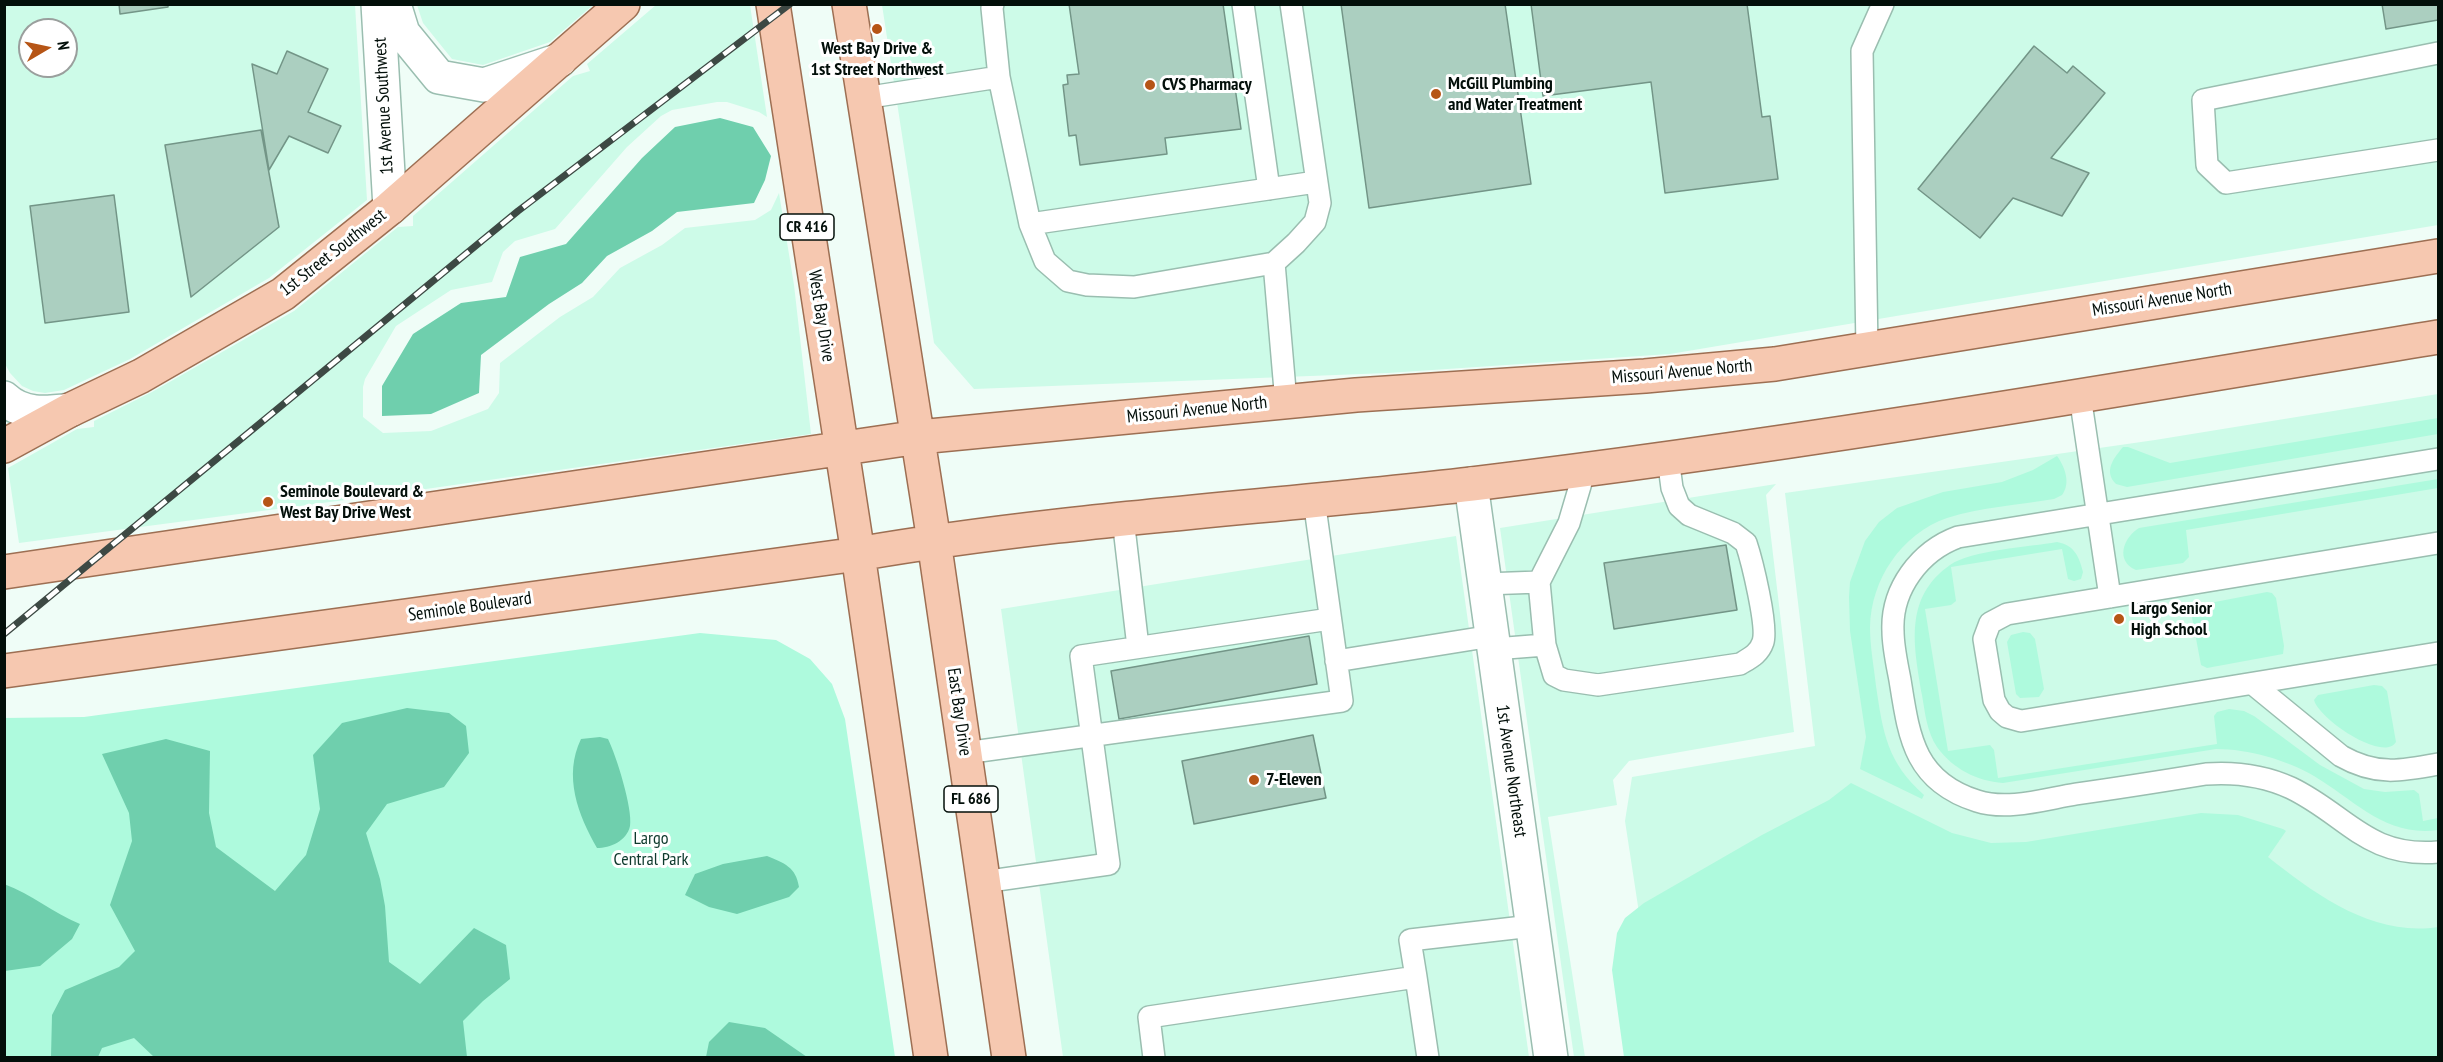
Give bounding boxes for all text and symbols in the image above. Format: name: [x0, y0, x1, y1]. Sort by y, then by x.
north arrow: [18, 18, 78, 78]
marker: West Bay Drive & 1st Street Northwest: [870, 22, 884, 36]
street label: 1st Avenue Southwest: [370, 37, 398, 175]
place label: West Bay Drive & 1st Street Northwest: [810, 38, 944, 80]
text: N: [53, 40, 74, 51]
place label: McGill Plumbing and Water Treatment: [1448, 73, 1582, 116]
place label: CVS Pharmacy: [1162, 74, 1252, 96]
marker: CVS Pharmacy: [1143, 78, 1157, 92]
marker: McGill Plumbing and Water Treatment: [1429, 87, 1443, 101]
street label: 1st Street Southwest: [275, 205, 391, 301]
road number: CR 416: [780, 214, 834, 240]
street label: West Bay Drive: [803, 269, 839, 363]
street label: Missouri Avenue North: [2091, 278, 2233, 322]
street label: Missouri Avenue North: [1611, 355, 1753, 389]
street label: Missouri Avenue North: [1126, 392, 1268, 428]
place label: Seminole Boulevard & West Bay Drive West: [280, 481, 424, 524]
marker: Seminole Boulevard & West Bay Drive West: [261, 495, 275, 509]
street label: Seminole Boulevard: [407, 588, 533, 626]
place label: Largo Senior High School: [2131, 598, 2212, 640]
marker: Largo Senior High School: [2112, 612, 2126, 626]
street label: East Bay Drive: [942, 667, 976, 757]
street label: 1st Avenue Northeast: [1491, 703, 1531, 839]
place label: 7-Eleven: [1266, 769, 1322, 791]
marker: 7-Eleven: [1247, 773, 1261, 787]
road number: FL 686: [944, 786, 998, 812]
park label: Largo Central Park: [614, 828, 688, 870]

